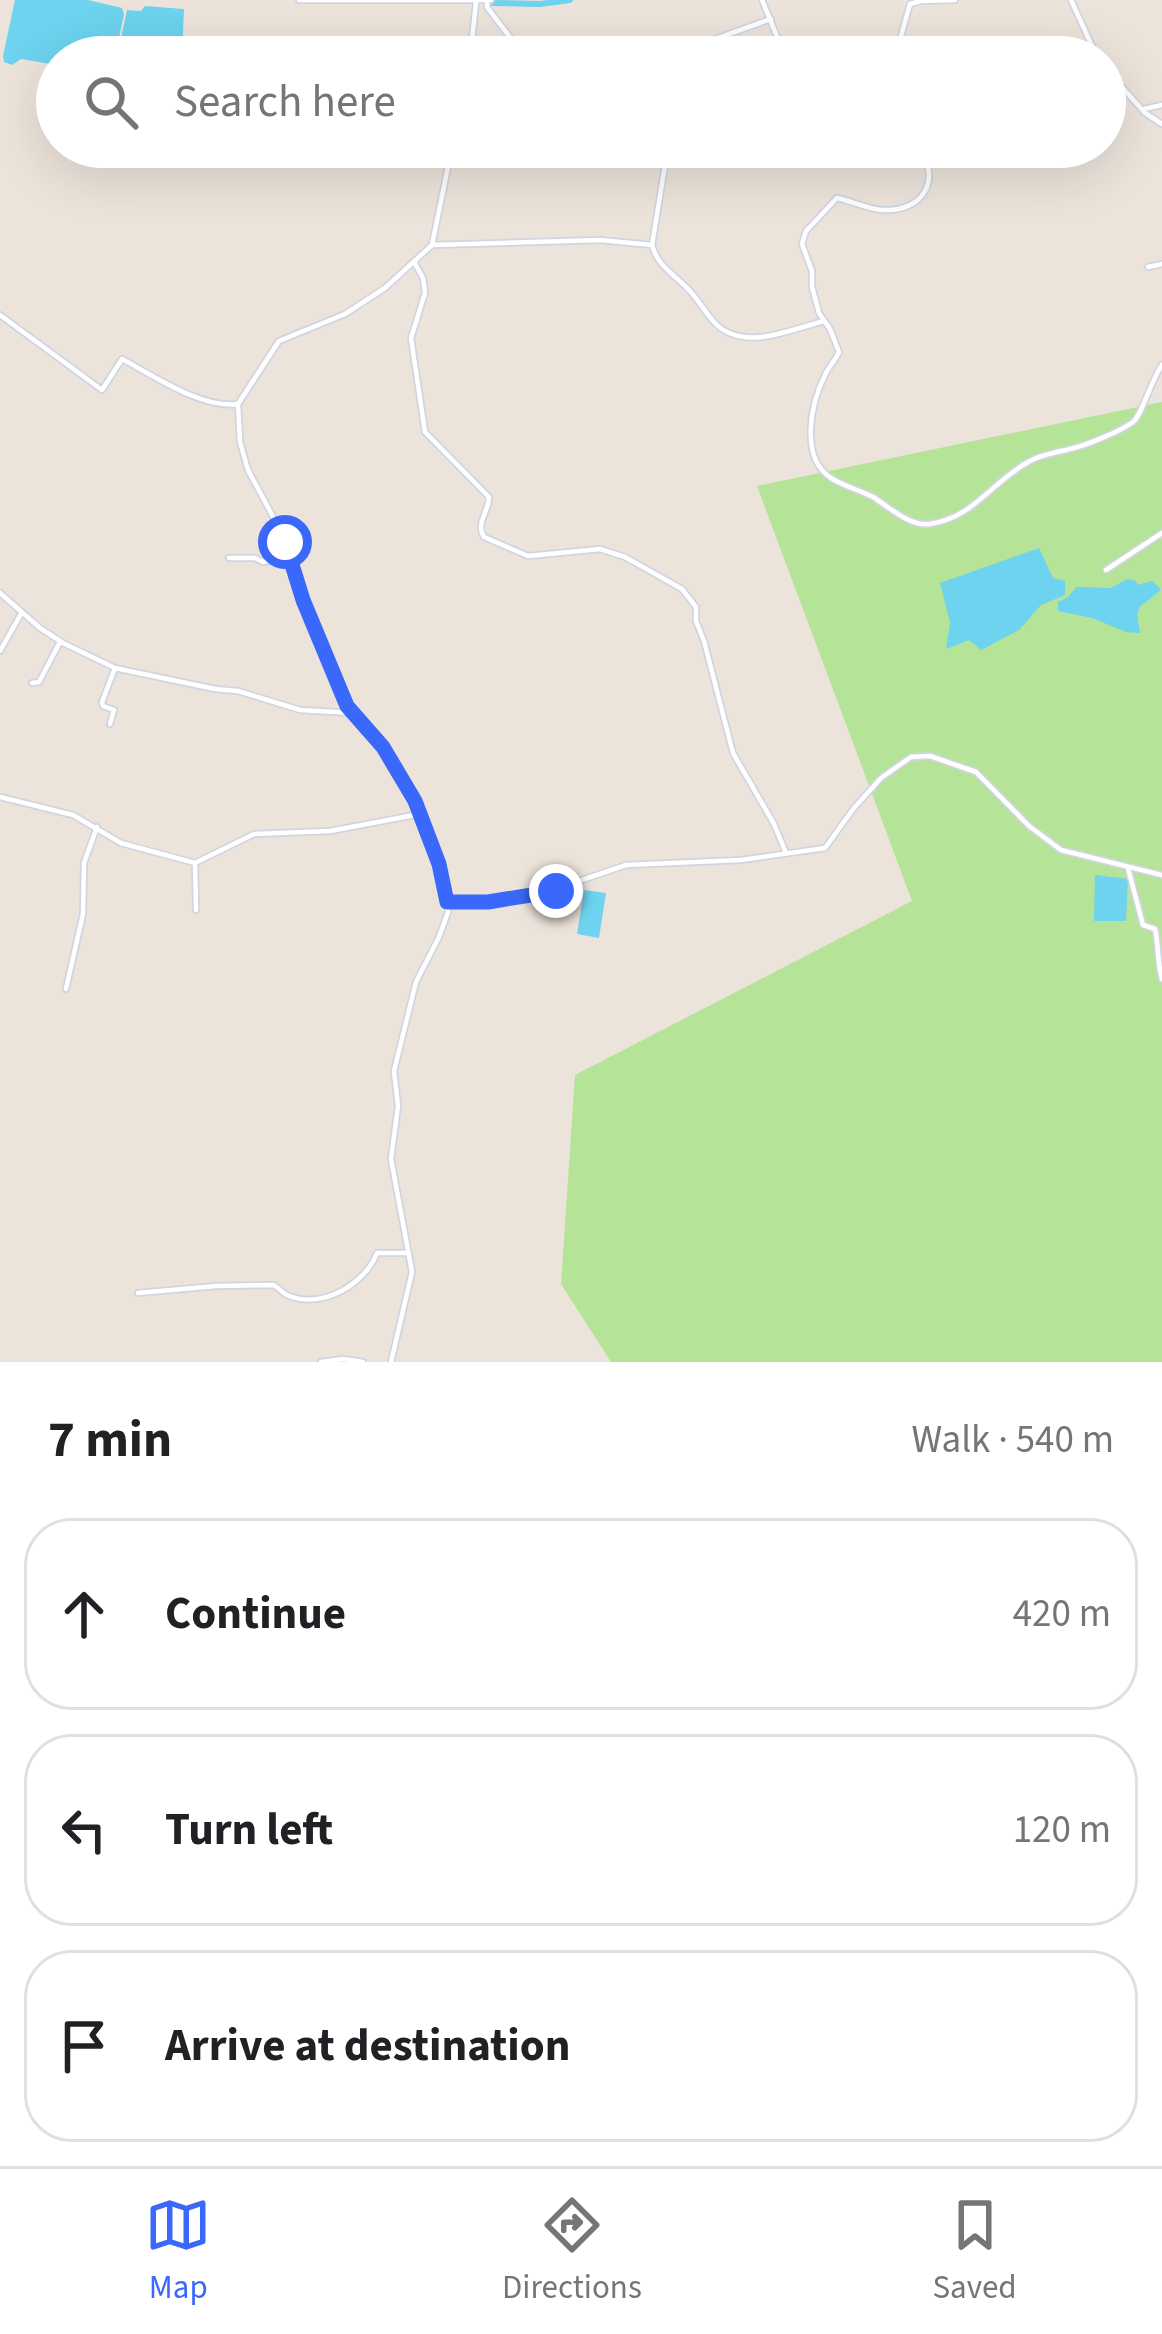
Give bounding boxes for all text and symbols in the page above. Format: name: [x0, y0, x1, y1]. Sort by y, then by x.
search box: [36, 36, 1126, 168]
icon: search: [78, 69, 144, 135]
text: Search here: [174, 70, 396, 134]
route start: [258, 515, 312, 569]
route end: [529, 864, 583, 918]
text: 7 min: [48, 1404, 172, 1476]
text: Walk · 540 m: [911, 1412, 1114, 1468]
icon: ahead: [51, 1581, 117, 1647]
text: Continue: [165, 1582, 346, 1646]
text: 420 m: [1013, 1586, 1111, 1642]
icon: left: [51, 1797, 117, 1863]
text: Turn left: [165, 1798, 333, 1862]
text: 120 m: [1013, 1802, 1111, 1858]
icon: arrive: [51, 2013, 117, 2079]
text: Arrive at destination: [165, 2014, 570, 2078]
tab: Map: [145, 2192, 211, 2311]
tab: Directions: [502, 2192, 642, 2311]
tab: Saved: [932, 2192, 1017, 2311]

